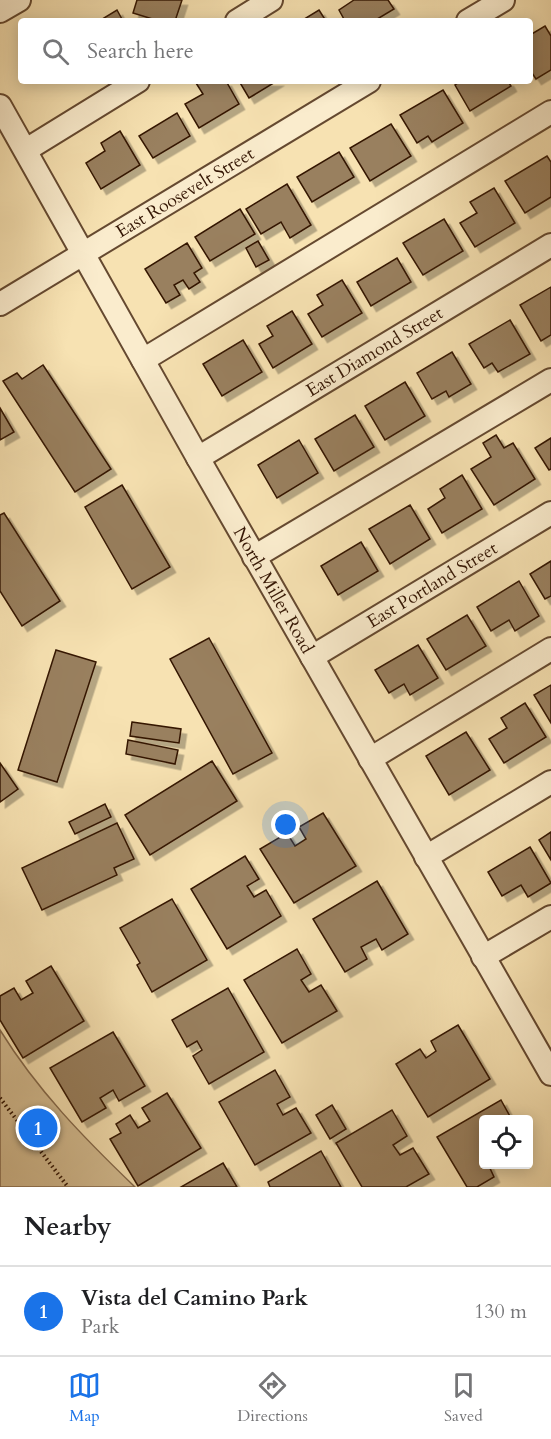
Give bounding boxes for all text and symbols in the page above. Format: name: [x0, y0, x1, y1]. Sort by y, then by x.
search box: [18, 18, 533, 84]
icon: search: [39, 35, 72, 68]
text: Search here: [87, 36, 194, 66]
street label: East Roosevelt Street: [111, 141, 259, 244]
street label: East Diamond Street: [301, 300, 448, 403]
street label: North Miller Road: [227, 522, 320, 658]
street label: East Portland Street: [362, 536, 502, 634]
your location: [271, 810, 300, 839]
pin: 1: [18, 1106, 57, 1150]
map controls: [479, 1115, 533, 1169]
button: locate: [479, 1115, 533, 1169]
text: Nearby: [24, 1209, 112, 1244]
text: Vista del Camino Park: [81, 1283, 308, 1313]
text: 1: [38, 1298, 49, 1325]
text: 130 m: [474, 1298, 527, 1325]
text: Park: [81, 1313, 119, 1340]
tab: Map: [68, 1369, 101, 1427]
tab: Directions: [237, 1369, 308, 1427]
tab: Saved: [444, 1369, 483, 1427]

